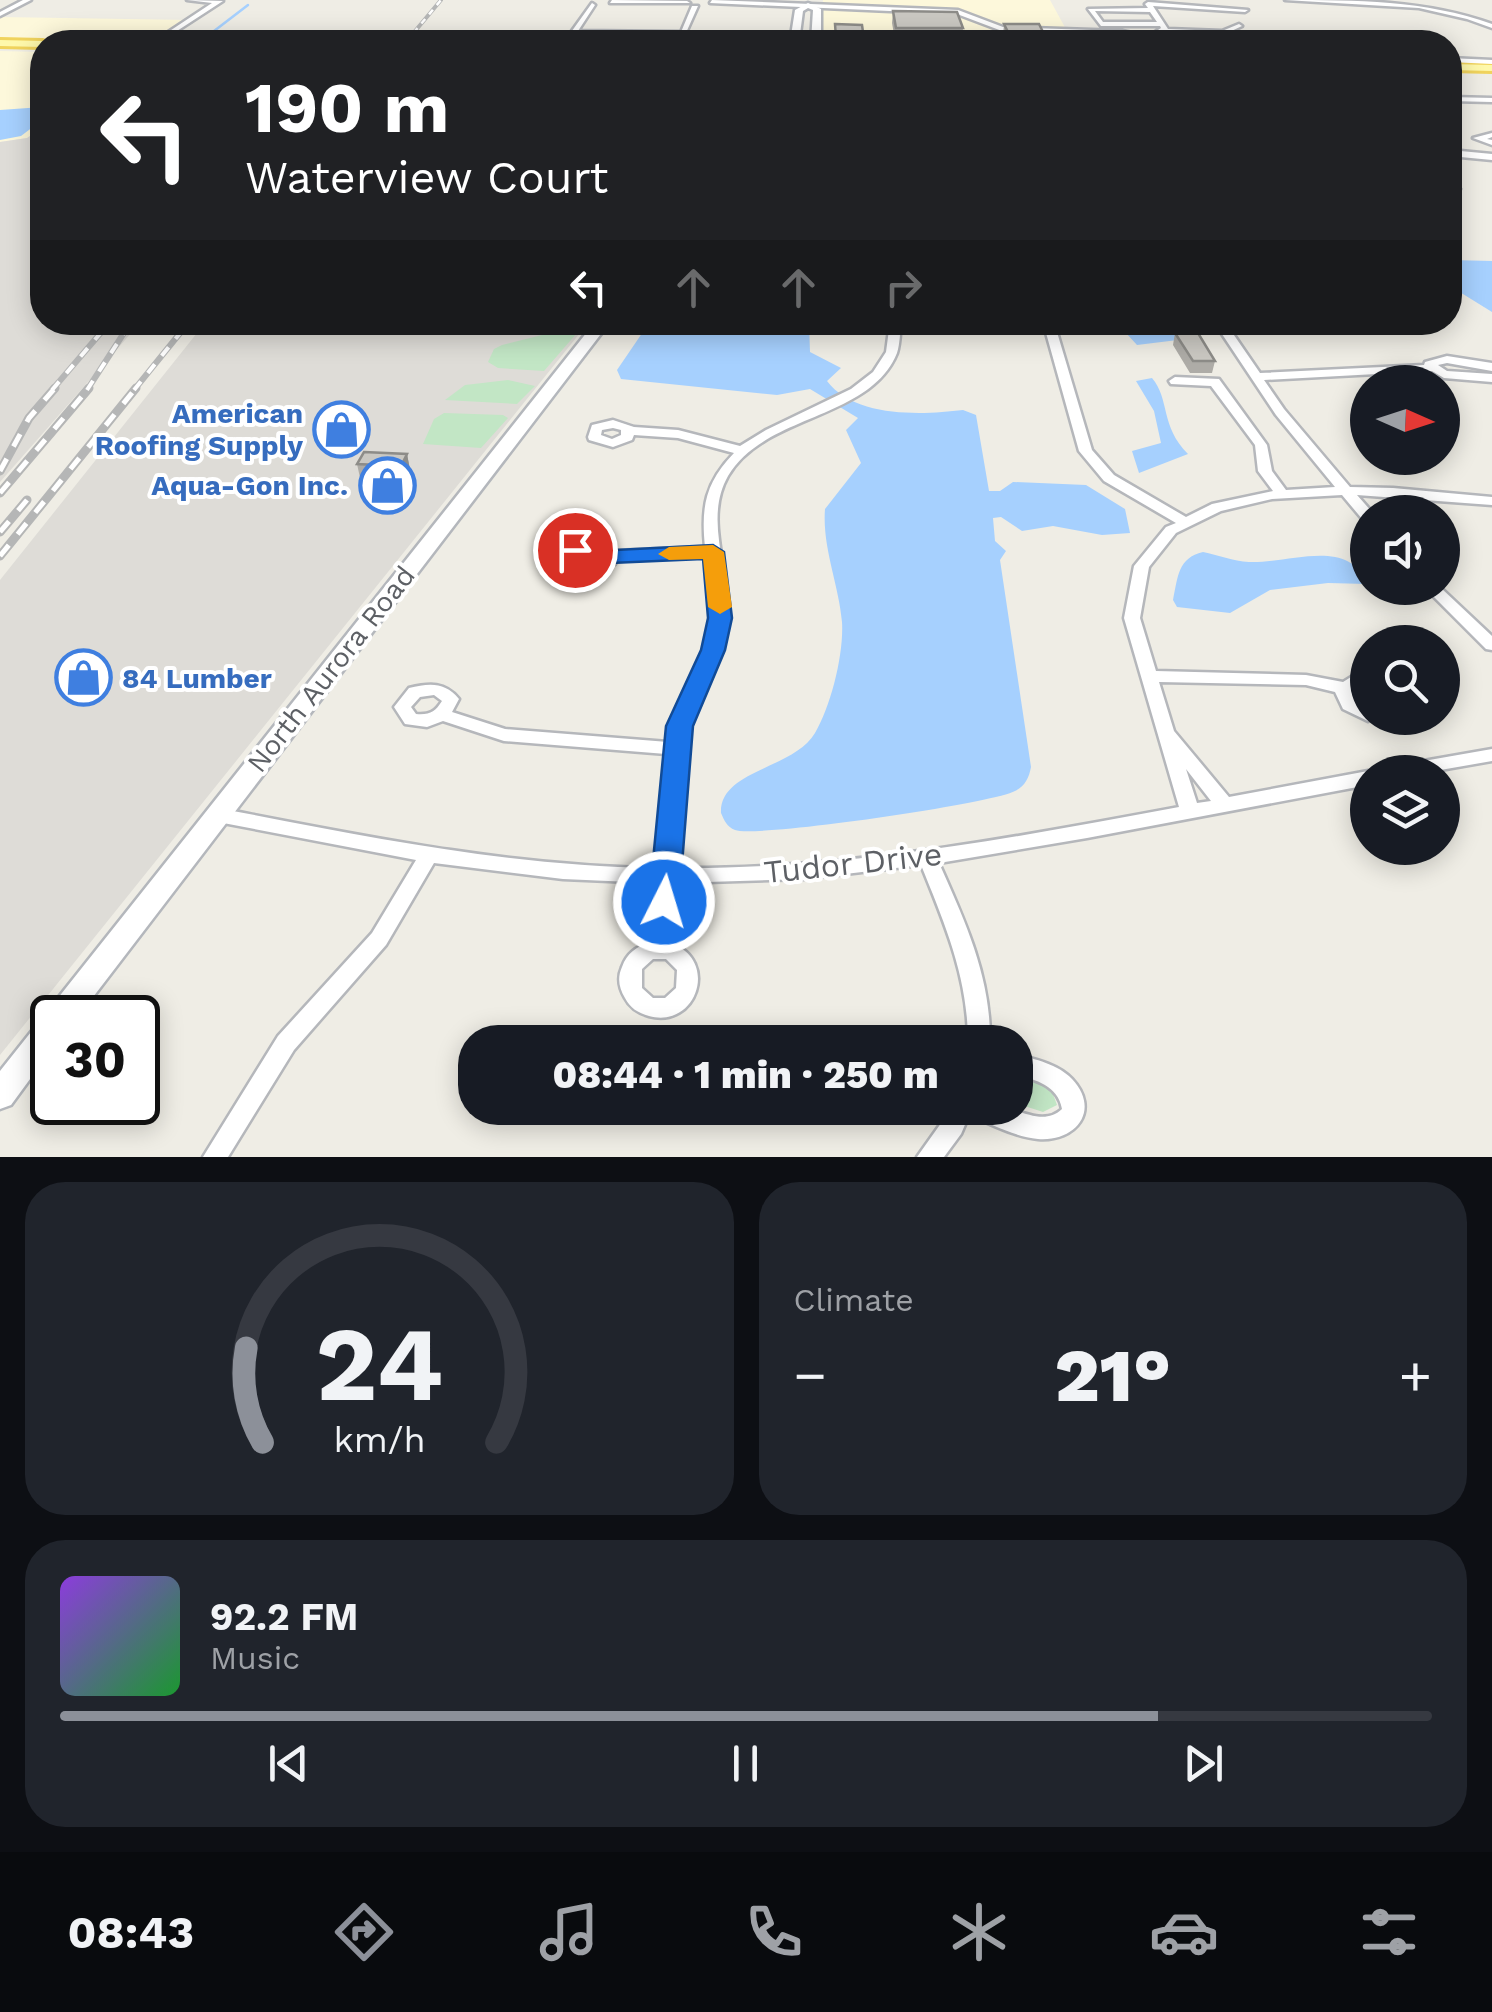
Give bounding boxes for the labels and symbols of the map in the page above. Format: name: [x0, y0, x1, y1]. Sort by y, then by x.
north arrow: [1350, 365, 1460, 475]
place label: American Roofing Supply: [95, 397, 303, 462]
shop icon: American Roofing Supply: [312, 399, 372, 459]
shop icon: Aqua-Gon Inc.: [357, 455, 417, 515]
place label: Aqua-Gon Inc.: [151, 469, 348, 502]
pin: [533, 508, 618, 593]
street label: North Aurora Road: [240, 559, 422, 779]
shop icon: 84 Lumber: [53, 648, 113, 708]
place label: 84 Lumber: [122, 662, 272, 695]
street label: Tudor Drive: [762, 835, 944, 891]
position arrow: [612, 850, 716, 954]
speed limit sign: 30: [30, 995, 160, 1125]

